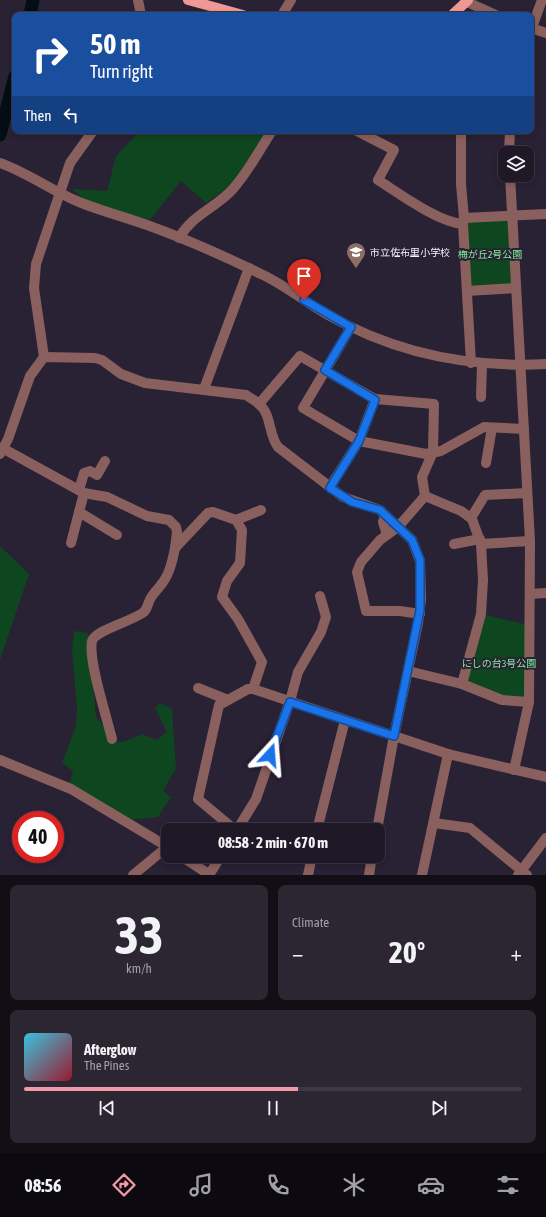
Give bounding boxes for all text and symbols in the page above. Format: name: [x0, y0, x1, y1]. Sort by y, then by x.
icon: right: [24, 28, 76, 80]
text: 50 m: [90, 28, 140, 60]
text: Turn right: [90, 61, 153, 82]
icon: left: [60, 104, 82, 126]
text: Then: [24, 107, 52, 124]
map controls: [498, 146, 534, 182]
button: layers: [498, 146, 534, 182]
school or university icon: 市立佐布里小学校: [345, 241, 367, 269]
place label: 市立佐布里小学校: [370, 247, 450, 258]
park label: 梅が丘2号公園: [458, 249, 522, 260]
pin: [287, 259, 321, 300]
icon: arrive: [293, 265, 315, 287]
park label: にしの台3号公園: [462, 658, 536, 669]
position arrow: [249, 734, 291, 776]
speed limit sign: 40: [12, 811, 64, 863]
text: 08:58 · 2 min · 670 m: [218, 834, 328, 851]
text: 33: [115, 905, 163, 965]
text: Climate: [292, 915, 329, 930]
text: 20°: [389, 935, 425, 969]
text: −: [292, 940, 303, 966]
text: +: [511, 940, 522, 966]
text: km/h: [126, 961, 152, 976]
text: Afterglow: [84, 1041, 137, 1058]
text: The Pines: [84, 1058, 129, 1073]
icon: previous: [96, 1097, 118, 1119]
icon: pause: [262, 1097, 284, 1119]
icon: next: [428, 1097, 450, 1119]
icon: directions: [110, 1171, 138, 1199]
icon: music: [187, 1171, 215, 1199]
icon: phone: [264, 1171, 292, 1199]
icon: climate: [340, 1171, 368, 1199]
icon: car: [417, 1171, 445, 1199]
icon: filters: [494, 1171, 522, 1199]
text: 08:56: [24, 1175, 61, 1196]

